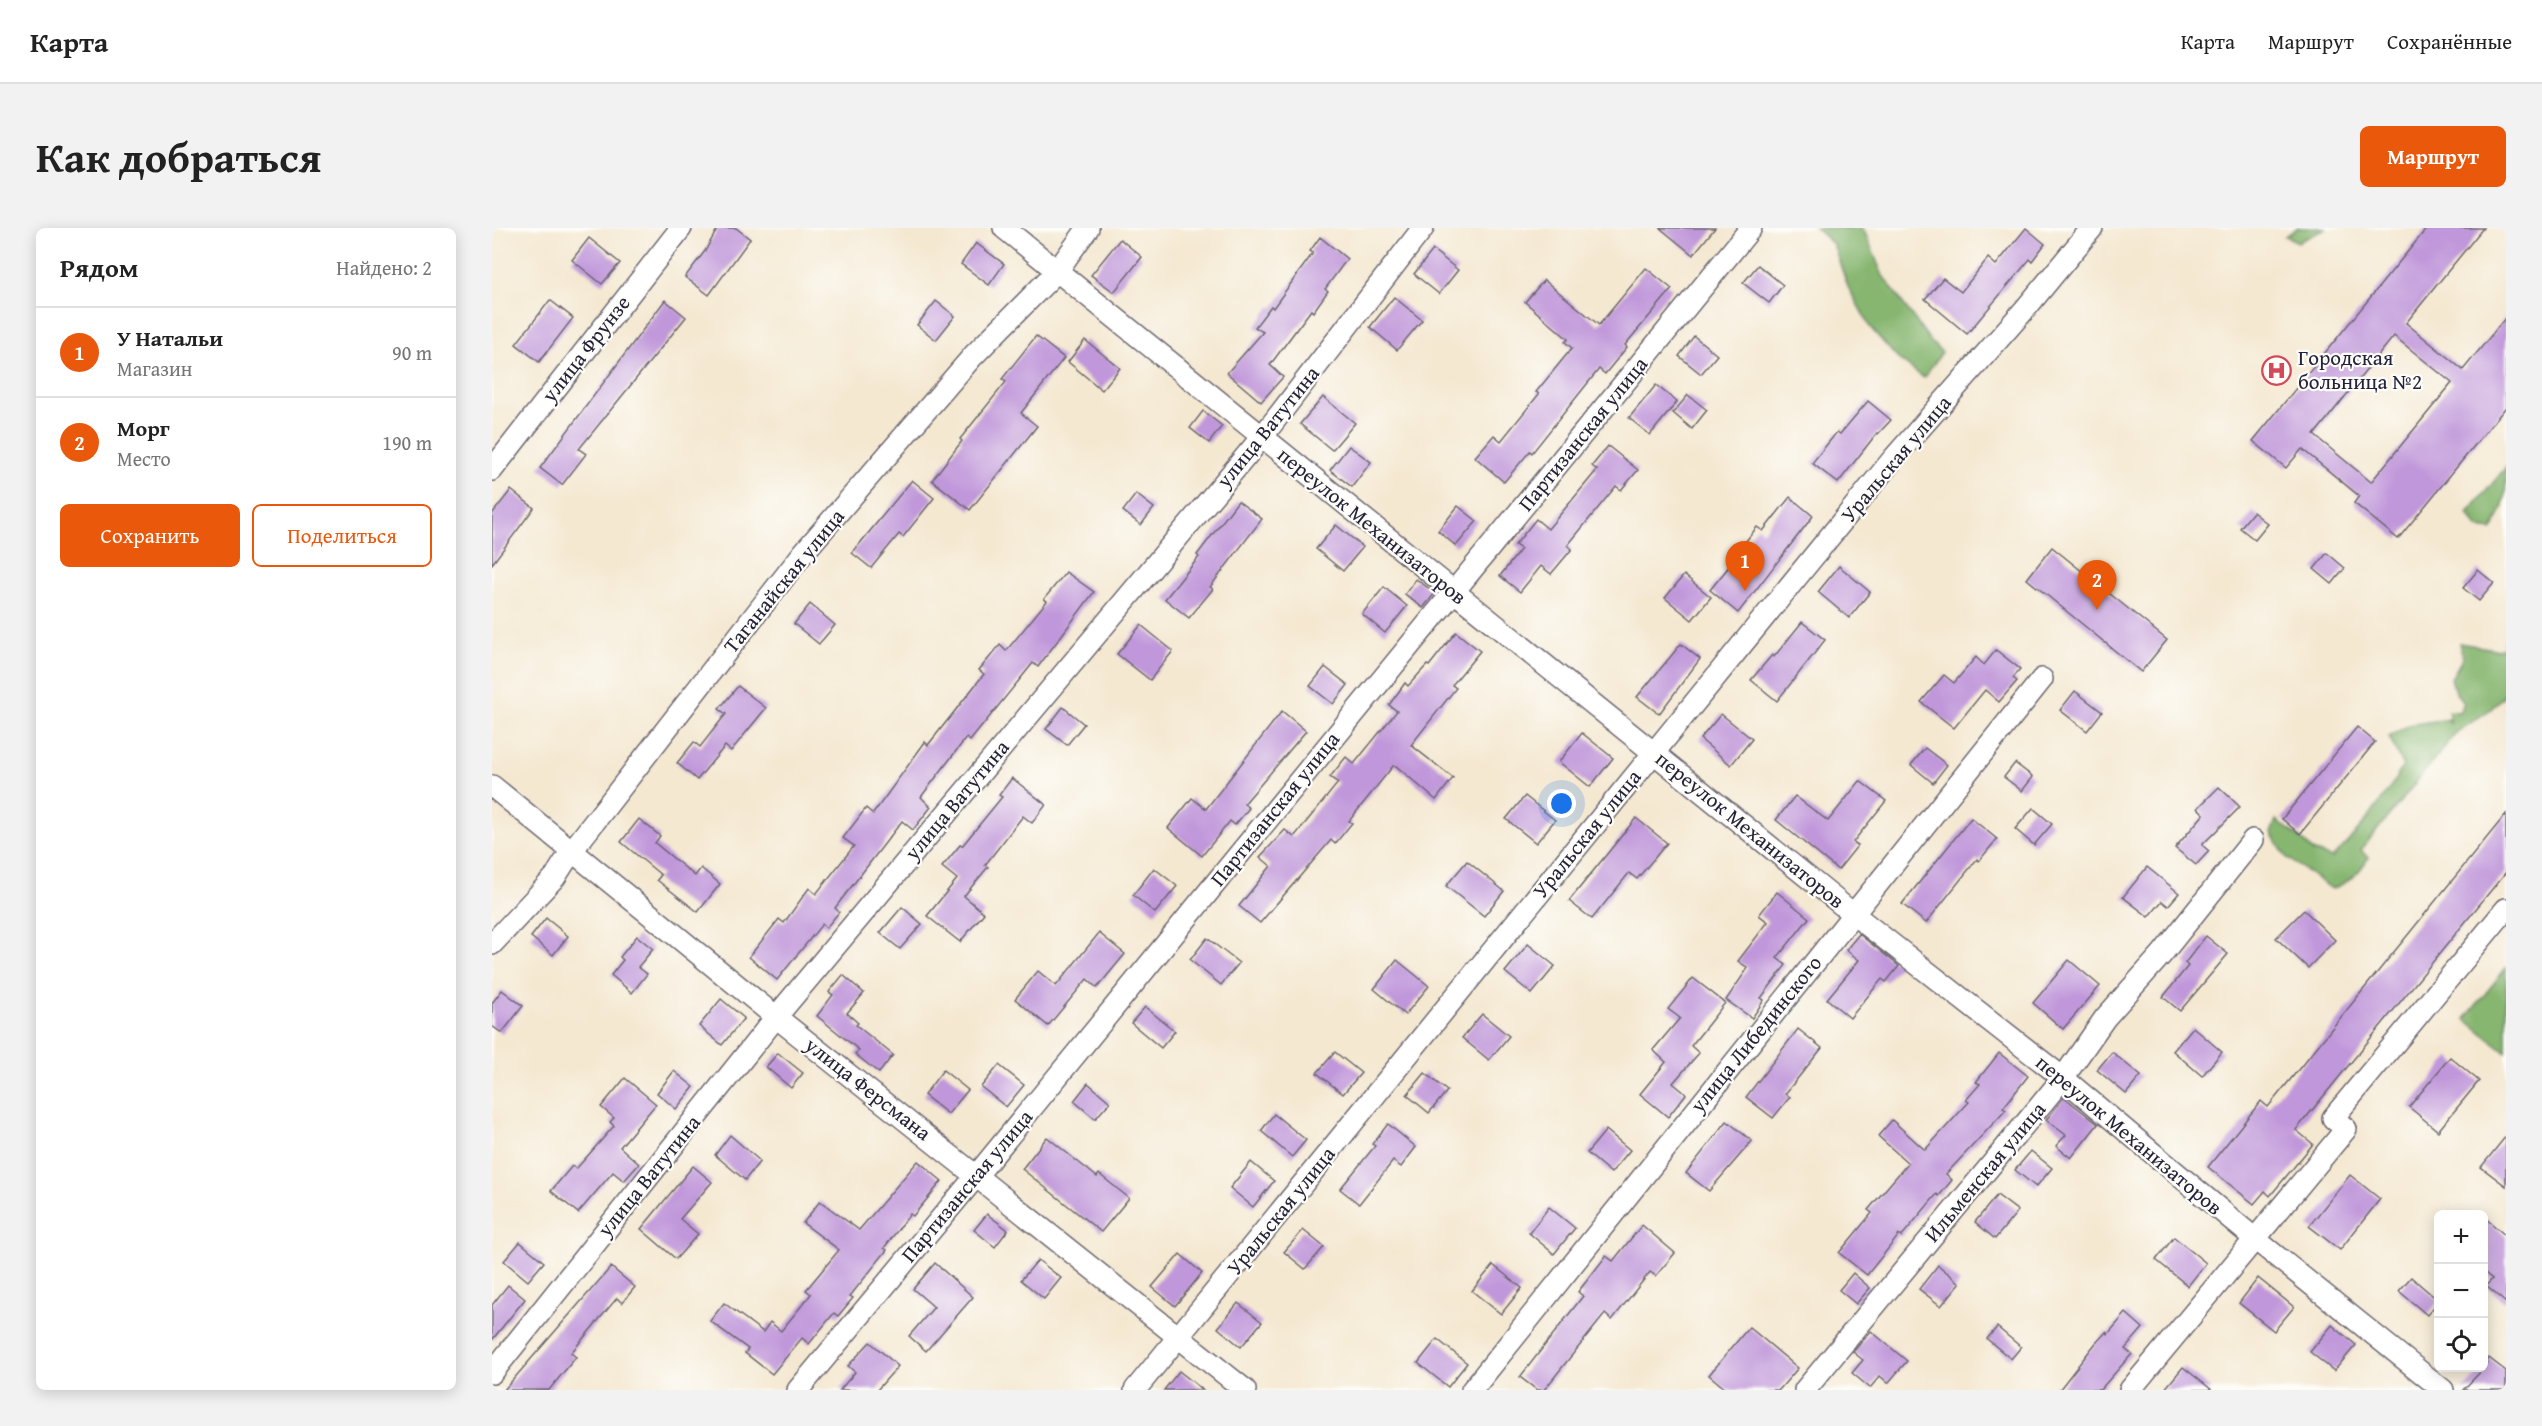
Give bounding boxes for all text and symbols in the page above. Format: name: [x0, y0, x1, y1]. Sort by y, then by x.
text: Карта: [30, 21, 108, 62]
text: Карта: [2181, 26, 2235, 57]
text: Маршрут: [2268, 26, 2354, 57]
text: Сохранённые: [2387, 26, 2512, 57]
text: Как добраться: [36, 126, 321, 187]
button: Маршрут: [2360, 126, 2506, 187]
text: Рядом: [60, 248, 138, 287]
text: Найдено: 2: [336, 253, 432, 282]
street label: улица Фрунзе: [533, 289, 637, 410]
text: У Натальи: [117, 322, 223, 354]
text: 1: [74, 338, 85, 367]
text: 90 m: [392, 338, 432, 367]
place label: Городская больница №2: [2298, 342, 2422, 397]
street label: Партизанская улица: [1510, 350, 1655, 518]
text: Магазин: [117, 354, 192, 383]
hospital icon: Городская больница №2: [2261, 354, 2293, 386]
street label: улица Ватутина: [1208, 359, 1326, 495]
street label: Уральская улица: [1833, 388, 1958, 529]
text: Морг: [117, 412, 170, 444]
text: 2: [74, 428, 85, 457]
text: 190 m: [382, 428, 432, 457]
street label: переулок Механизаторов: [1271, 439, 1474, 612]
text: Место: [117, 444, 171, 473]
street label: Таганайская улица: [716, 502, 852, 659]
button: Сохранить: [60, 504, 240, 567]
button: Поделиться: [252, 504, 432, 567]
pin: 1: [1726, 542, 1764, 591]
pin: 2: [2078, 560, 2116, 610]
street label: Партизанская улица: [1202, 725, 1347, 893]
street label: улица Ватутина: [896, 733, 1016, 867]
street label: переулок Механизаторов: [1649, 743, 1852, 916]
street label: Уральская улица: [1525, 763, 1648, 905]
your location: [1547, 789, 1576, 818]
street label: улица Либединского: [1682, 948, 1829, 1120]
street label: улица Ферсмана: [798, 1029, 938, 1148]
street label: переулок Механизаторов: [2029, 1047, 2229, 1222]
street label: Ильменская улица: [1917, 1095, 2053, 1249]
street label: Партизанская улица: [893, 1103, 1040, 1269]
street label: улица Ватутина: [589, 1108, 707, 1244]
street label: Уральская улица: [1219, 1140, 1342, 1282]
map controls: [2434, 1210, 2488, 1372]
button: +: [2434, 1210, 2488, 1264]
button: −: [2434, 1264, 2488, 1318]
button: locate: [2434, 1318, 2488, 1372]

